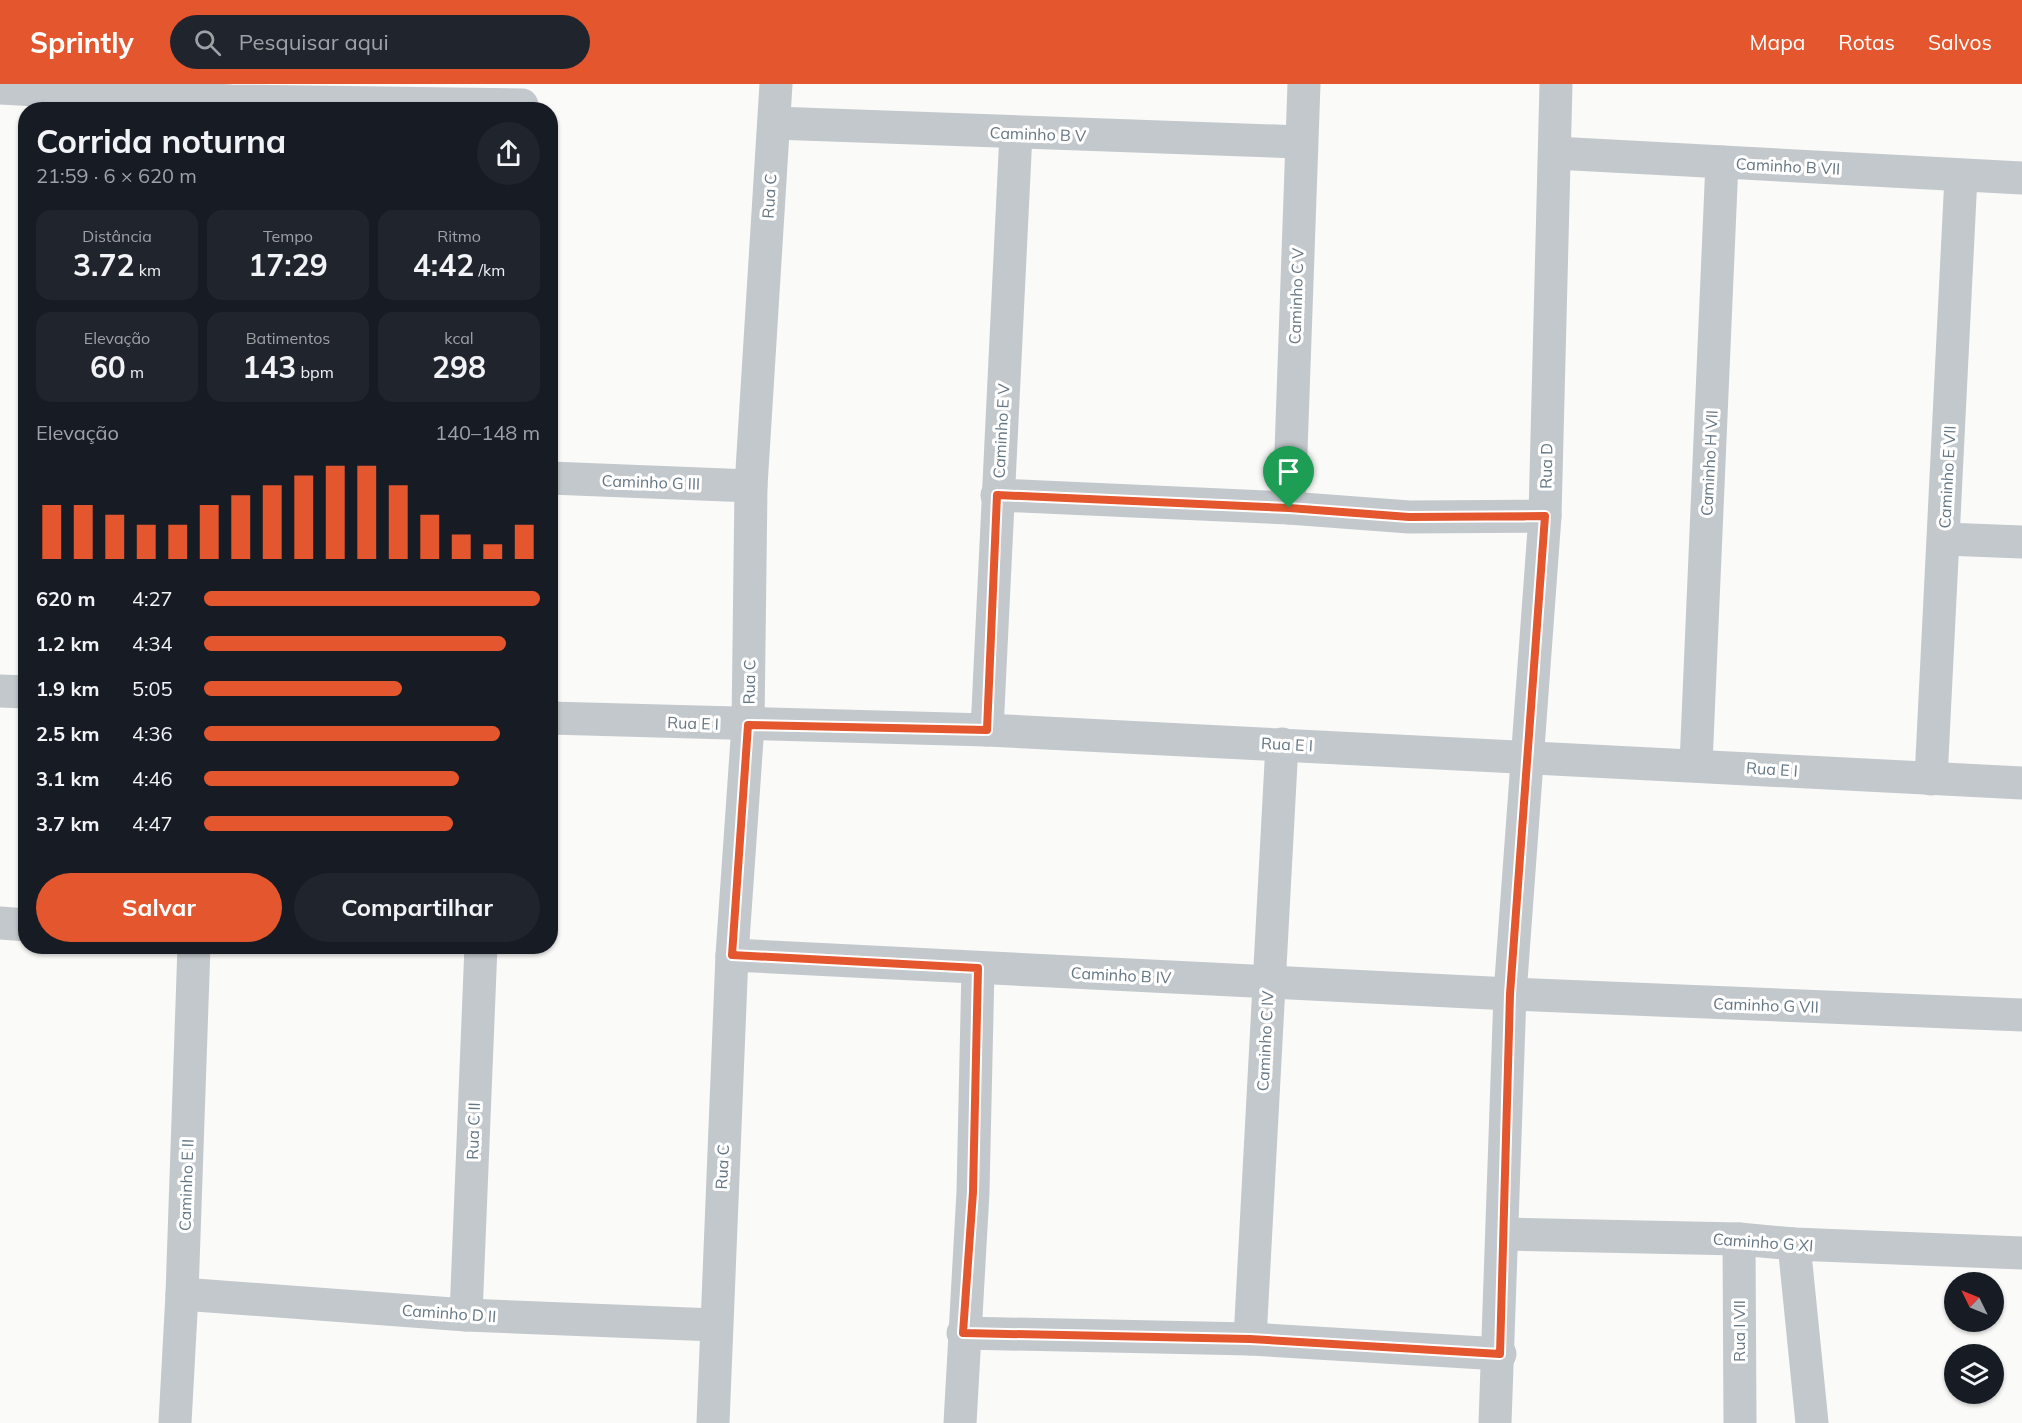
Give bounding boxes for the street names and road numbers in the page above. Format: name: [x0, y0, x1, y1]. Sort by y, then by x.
street label: Caminho B V: [989, 122, 1087, 146]
street label: Caminho B VII: [1735, 153, 1841, 179]
street label: Rua C: [757, 173, 781, 219]
street label: Caminho C V: [1284, 247, 1308, 345]
street label: Caminho E V: [989, 382, 1014, 479]
street label: Caminho H VII: [1696, 410, 1722, 516]
street label: Caminho E VII: [1934, 425, 1960, 529]
street label: Rua D: [1536, 443, 1556, 489]
street label: Caminho G III: [601, 470, 701, 494]
street label: Rua C: [739, 659, 759, 705]
street label: Rua E I: [667, 712, 719, 734]
street label: Rua E I: [1261, 733, 1313, 755]
street label: Rua E I: [1745, 757, 1799, 781]
street label: Caminho B IV: [1070, 962, 1173, 988]
street label: Caminho C IV: [1252, 989, 1278, 1092]
street label: Caminho G VII: [1713, 993, 1819, 1017]
street label: Rua C II: [462, 1102, 484, 1160]
street label: Caminho E II: [174, 1139, 198, 1231]
street label: Rua C: [711, 1144, 733, 1190]
street label: Caminho G XI: [1712, 1229, 1814, 1255]
street label: Caminho D II: [401, 1300, 497, 1326]
street label: Rua I VII: [1729, 1300, 1749, 1362]

